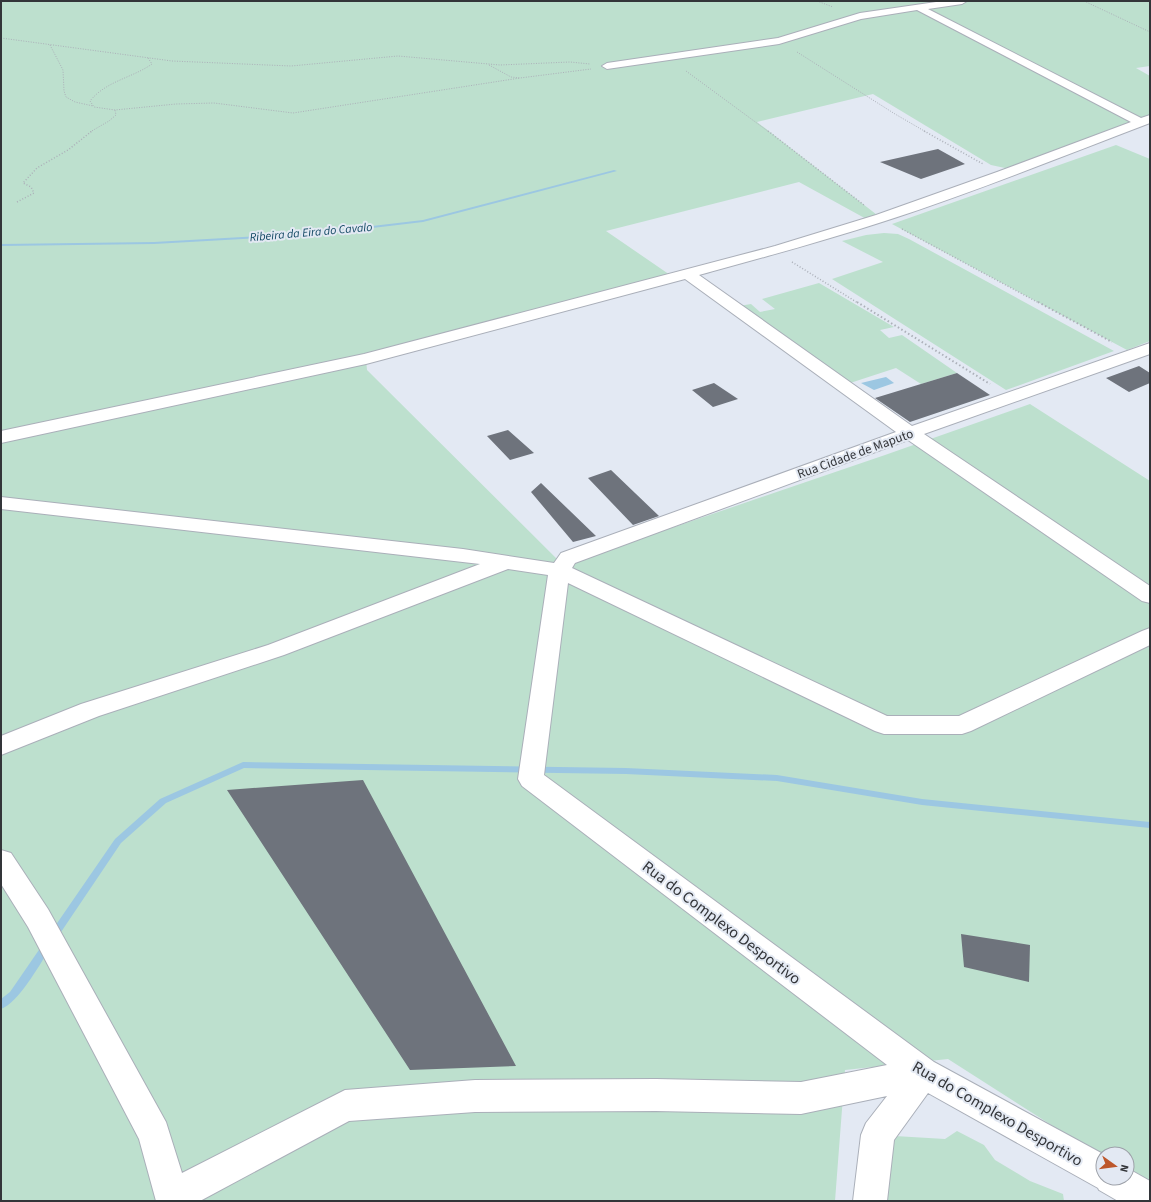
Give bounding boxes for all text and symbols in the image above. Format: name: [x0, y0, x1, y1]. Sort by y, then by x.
water label: Ribeira da Eira do Cavalo: [249, 219, 373, 246]
street label: Rua Cidade de Maputo: [795, 425, 916, 483]
street label: Rua do Complexo Desportivo: [638, 856, 805, 990]
street label: Rua do Complexo Desportivo: [908, 1056, 1087, 1172]
north arrow: [1095, 1146, 1135, 1186]
text: N: [1116, 1163, 1132, 1174]

